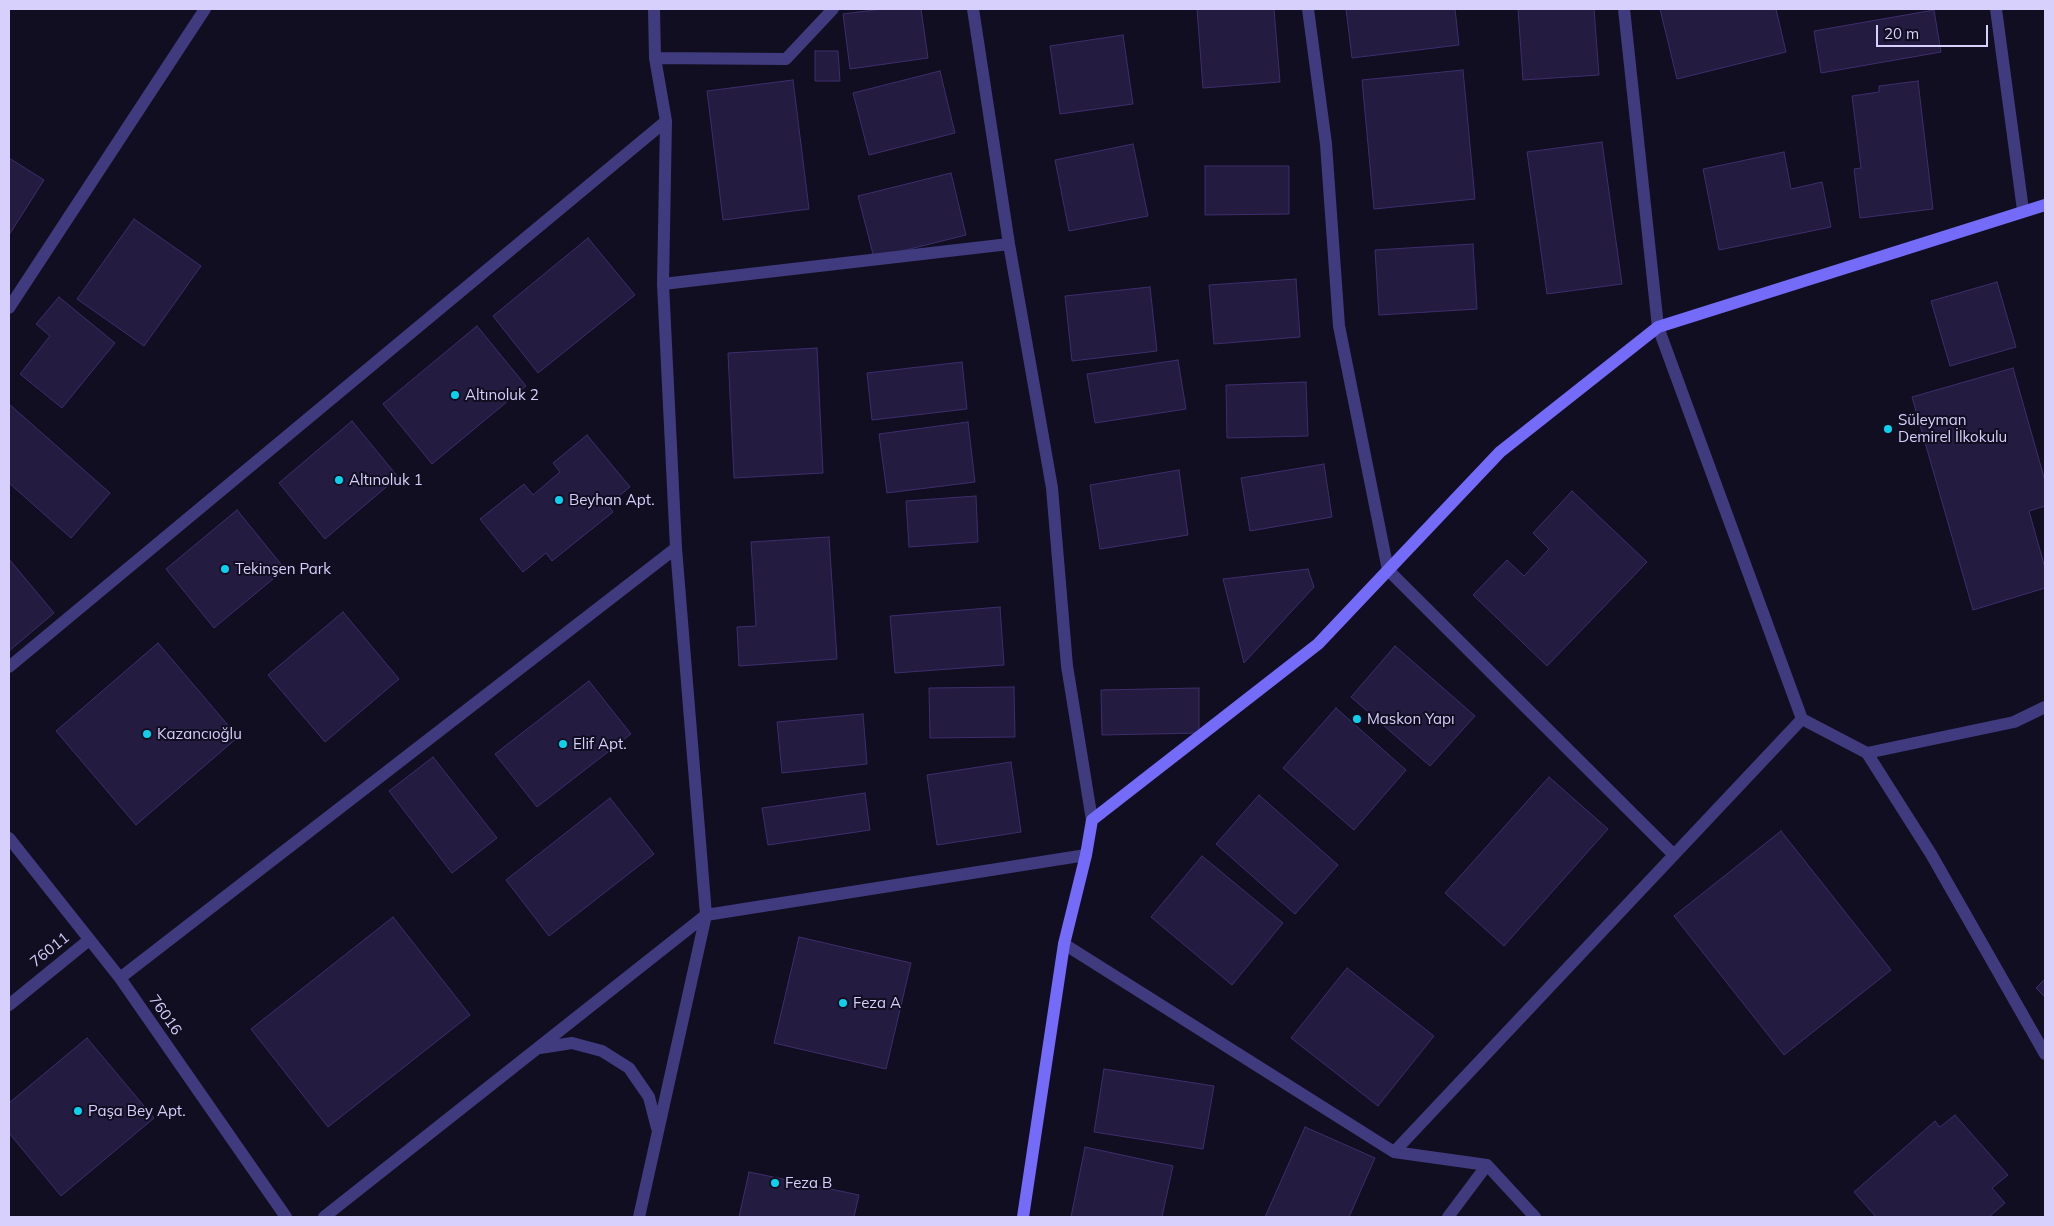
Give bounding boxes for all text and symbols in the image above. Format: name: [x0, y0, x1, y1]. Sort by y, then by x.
scale bar: [1879, 15, 1992, 47]
text: 20 m: [1884, 24, 1919, 43]
place label: Altınoluk 2: [465, 386, 539, 404]
marker: Altınoluk 2: [449, 389, 461, 401]
place label: Süleyman Demirel İlkokulu: [1898, 411, 2007, 446]
marker: Süleyman Demirel İlkokulu: [1882, 423, 1894, 435]
place label: Altınoluk 1: [349, 471, 423, 489]
marker: Altınoluk 1: [333, 474, 345, 486]
place label: Beyhan Apt.: [569, 491, 655, 509]
marker: Beyhan Apt.: [553, 494, 565, 506]
place label: Tekinşen Park: [235, 560, 331, 578]
marker: Tekinşen Park: [219, 563, 231, 575]
place label: Maskon Yapı: [1367, 710, 1455, 728]
marker: Maskon Yapı: [1351, 713, 1363, 725]
place label: Kazancıoğlu: [157, 725, 242, 743]
marker: Kazancıoğlu: [141, 728, 153, 740]
place label: Elif Apt.: [573, 735, 627, 753]
marker: Elif Apt.: [557, 738, 569, 750]
street label: 76011: [27, 929, 73, 971]
street label: 76016: [145, 991, 185, 1039]
place label: Feza A: [853, 994, 901, 1012]
marker: Feza A: [837, 997, 849, 1009]
place label: Paşa Bey Apt.: [88, 1102, 186, 1120]
marker: Paşa Bey Apt.: [72, 1105, 84, 1117]
place label: Feza B: [785, 1174, 832, 1192]
marker: Feza B: [769, 1177, 781, 1189]

